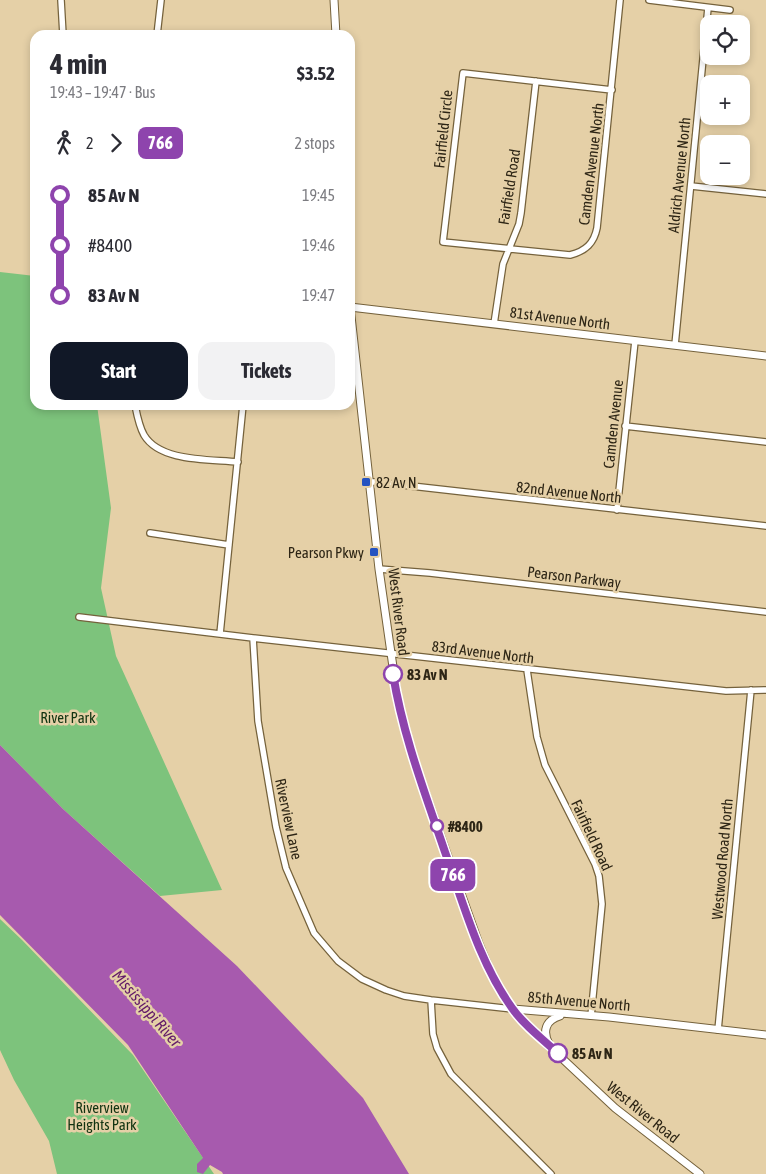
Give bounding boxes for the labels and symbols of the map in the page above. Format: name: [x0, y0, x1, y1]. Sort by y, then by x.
street label: Fairfield Circle: [430, 89, 456, 169]
street label: Camden Avenue North: [575, 102, 607, 226]
street label: Aldrich Avenue North: [664, 116, 694, 234]
street label: Fairfield Road: [495, 148, 523, 226]
street label: 81st Avenue North: [509, 303, 611, 333]
street label: Camden Avenue: [600, 379, 626, 469]
place label: 82 Av N: [376, 474, 417, 491]
marker: 82 Av N: [360, 476, 372, 488]
street label: 82nd Avenue North: [515, 478, 623, 506]
place label: Pearson Pkwy: [288, 544, 364, 561]
marker: Pearson Pkwy: [368, 546, 380, 558]
street label: Pearson Parkway: [526, 563, 622, 591]
street label: West River Road: [385, 567, 413, 657]
street label: 83rd Avenue North: [431, 637, 535, 667]
marker: 83 Av N: [383, 664, 403, 684]
place label: 83 Av N: [407, 666, 448, 683]
park label: River Park: [40, 709, 96, 726]
street label: Riverview Lane: [272, 777, 306, 861]
street label: Fairfield Road: [568, 797, 616, 873]
street label: Westwood Road North: [708, 798, 736, 920]
place label: #8400: [447, 818, 483, 835]
marker: #8400: [430, 819, 444, 833]
line badge: 766: [424, 859, 482, 891]
water label: Mississippi River: [108, 966, 186, 1052]
street label: 85th Avenue North: [527, 988, 631, 1014]
marker: 85 Av N: [548, 1043, 568, 1063]
place label: 85 Av N: [572, 1045, 613, 1062]
street label: West River Road: [604, 1078, 682, 1146]
park label: Riverview Heights Park: [67, 1099, 137, 1133]

